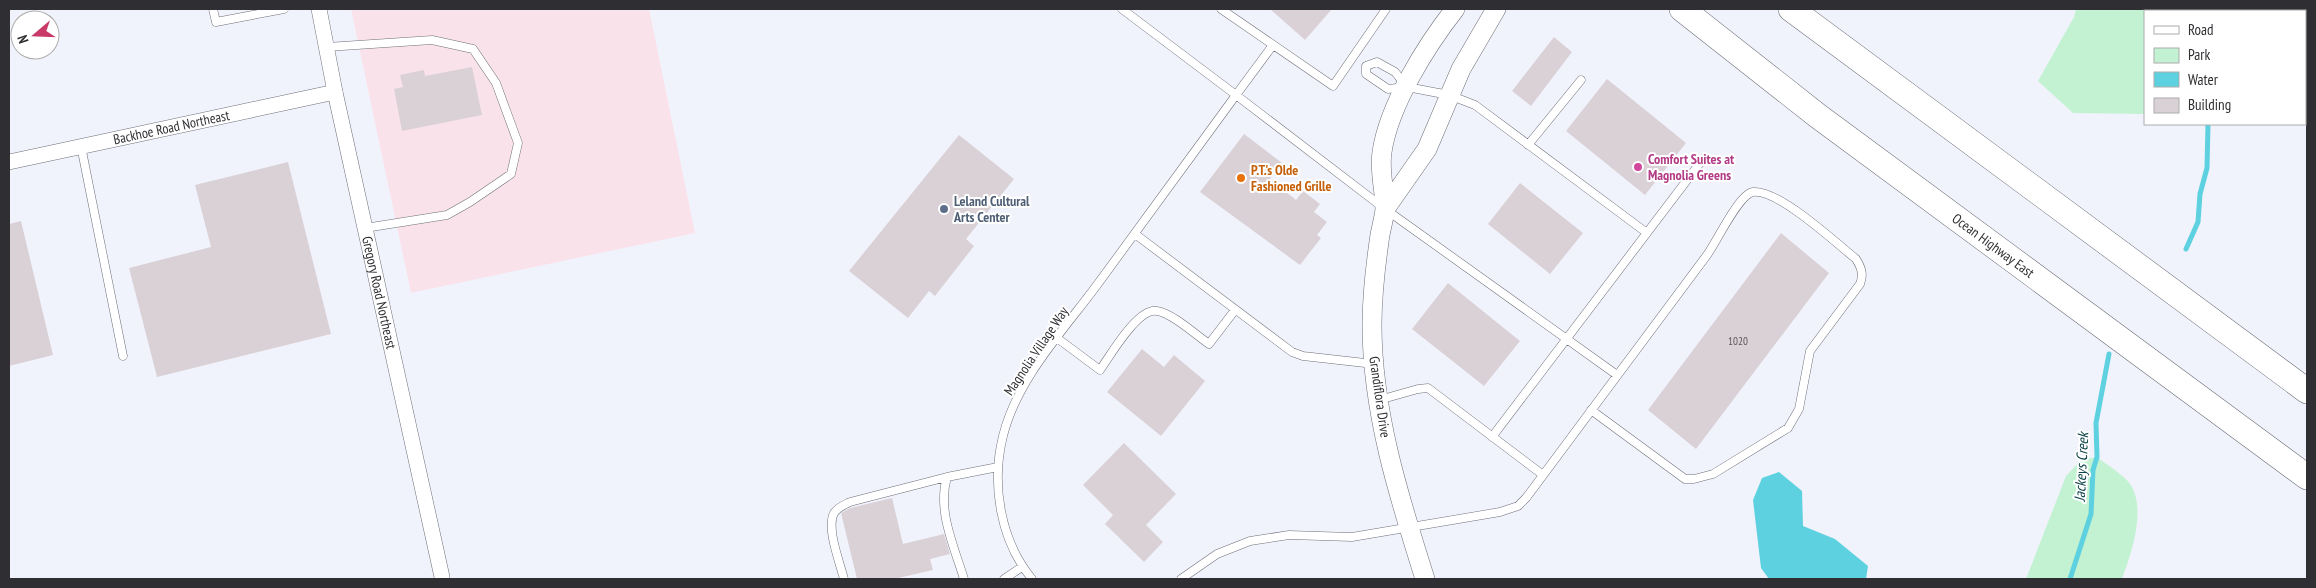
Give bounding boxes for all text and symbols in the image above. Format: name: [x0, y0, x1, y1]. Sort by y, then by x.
north arrow: [10, 10, 60, 60]
legend: [2144, 10, 2306, 125]
text: Road: [2188, 20, 2214, 39]
text: N: [13, 33, 32, 46]
text: Park: [2188, 45, 2210, 64]
text: Water: [2188, 70, 2219, 89]
text: Building: [2188, 95, 2231, 114]
street label: Backhoe Road Northeast: [112, 106, 231, 148]
place label: Comfort Suites at Magnolia Greens: [1648, 150, 1734, 184]
place label: P.T.'s Olde Fashioned Grille: [1251, 161, 1332, 195]
marker: Comfort Suites at Magnolia Greens: [1632, 161, 1644, 173]
marker: P.T.'s Olde Fashioned Grille: [1235, 172, 1247, 184]
place label: Leland Cultural Arts Center: [953, 192, 1030, 226]
marker: Leland Cultural Arts Center: [938, 203, 950, 215]
street label: Ocean Highway East: [1949, 209, 2038, 282]
street label: Gregory Road Northeast: [358, 235, 400, 351]
street label: Magnolia Village Way: [1000, 303, 1073, 399]
house number: 1020: [1728, 334, 1748, 348]
street label: Grandiflora Drive: [1365, 355, 1395, 439]
water label: Jackeys Creek: [2070, 430, 2092, 503]

